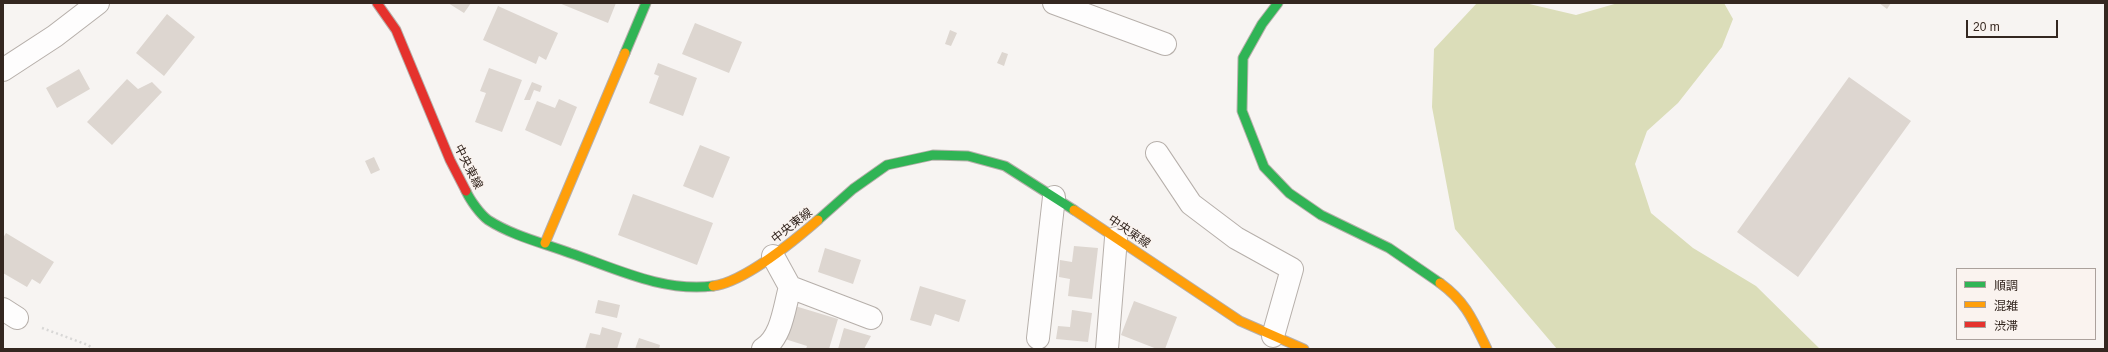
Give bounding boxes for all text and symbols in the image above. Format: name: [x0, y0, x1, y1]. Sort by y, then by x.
scale bar: [1968, 12, 2060, 38]
text: 20 m: [1973, 20, 2000, 34]
street label: 中央東線: [451, 142, 485, 192]
street label: 中央東線: [769, 206, 815, 246]
street label: 中央東線: [1105, 213, 1153, 251]
legend: [1956, 268, 2096, 340]
text: 順調: [1994, 279, 2018, 293]
text: 混雑: [1994, 299, 2018, 313]
text: 渋滞: [1994, 319, 2018, 333]

